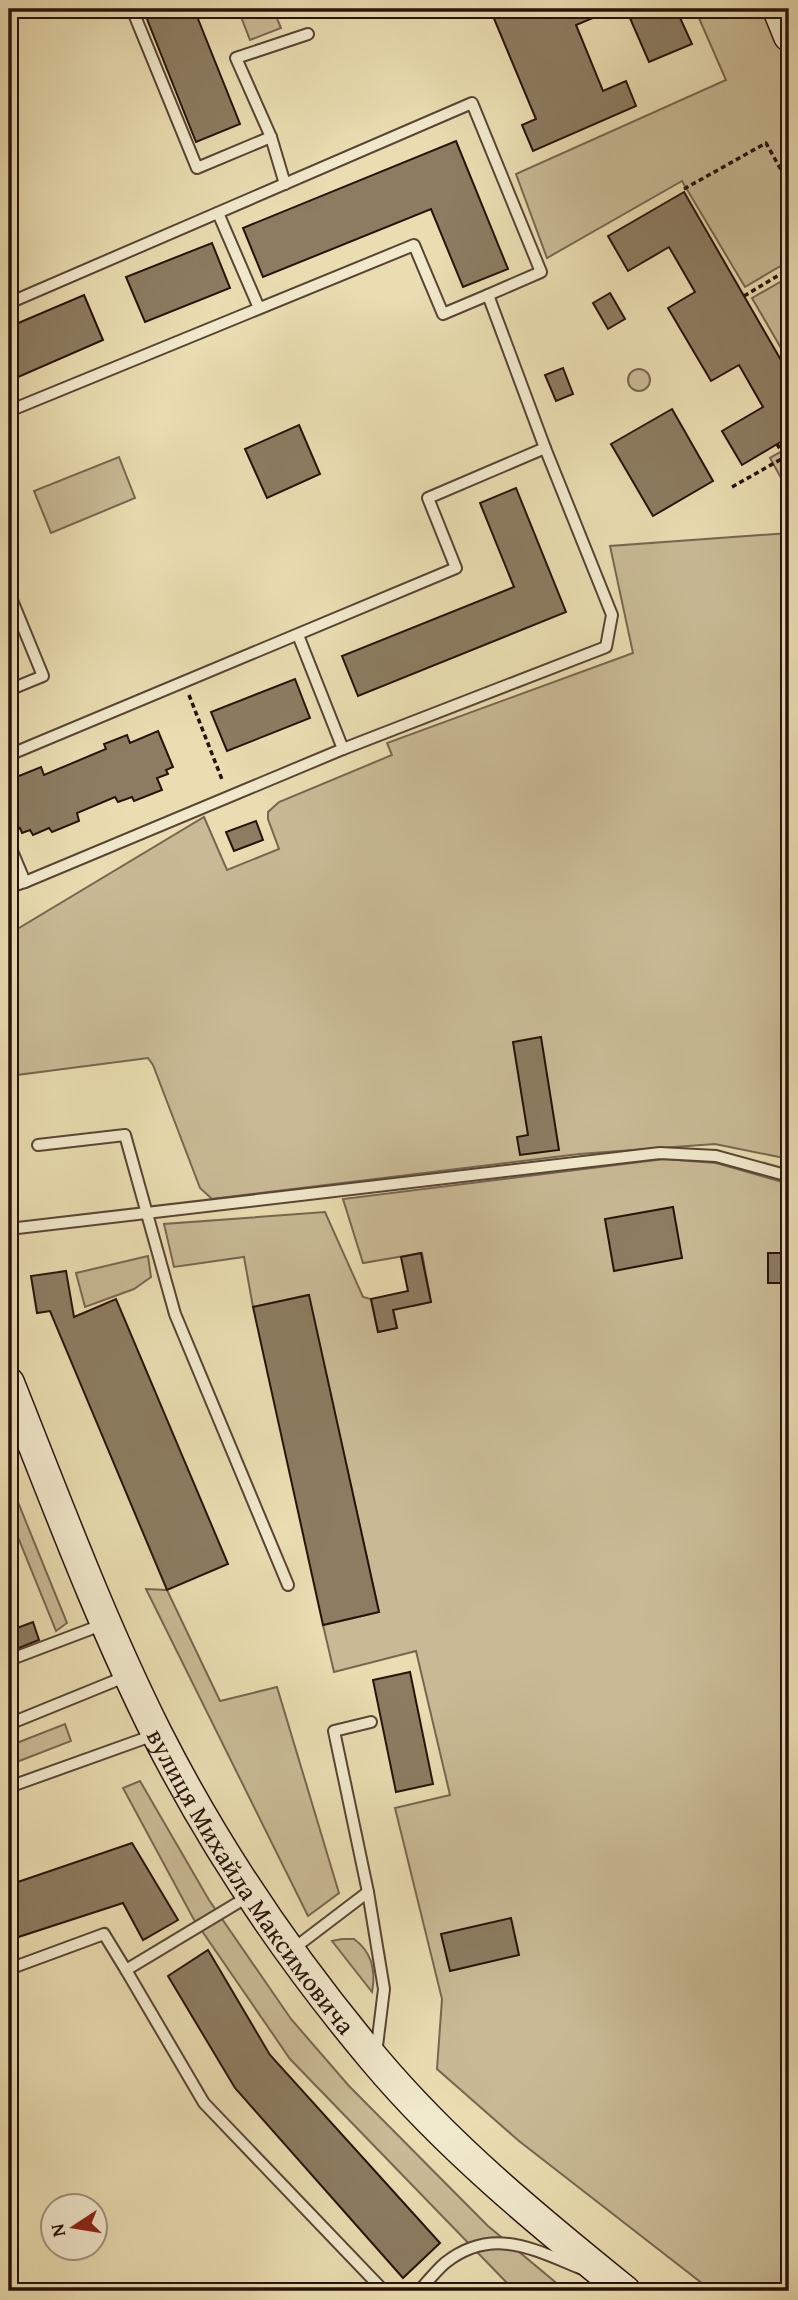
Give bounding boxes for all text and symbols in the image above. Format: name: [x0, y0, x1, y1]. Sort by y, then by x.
street label: вулиця Михайла Максимовича: [138, 1721, 366, 2043]
north arrow: [38, 2192, 108, 2262]
text: N: [42, 2221, 72, 2240]

